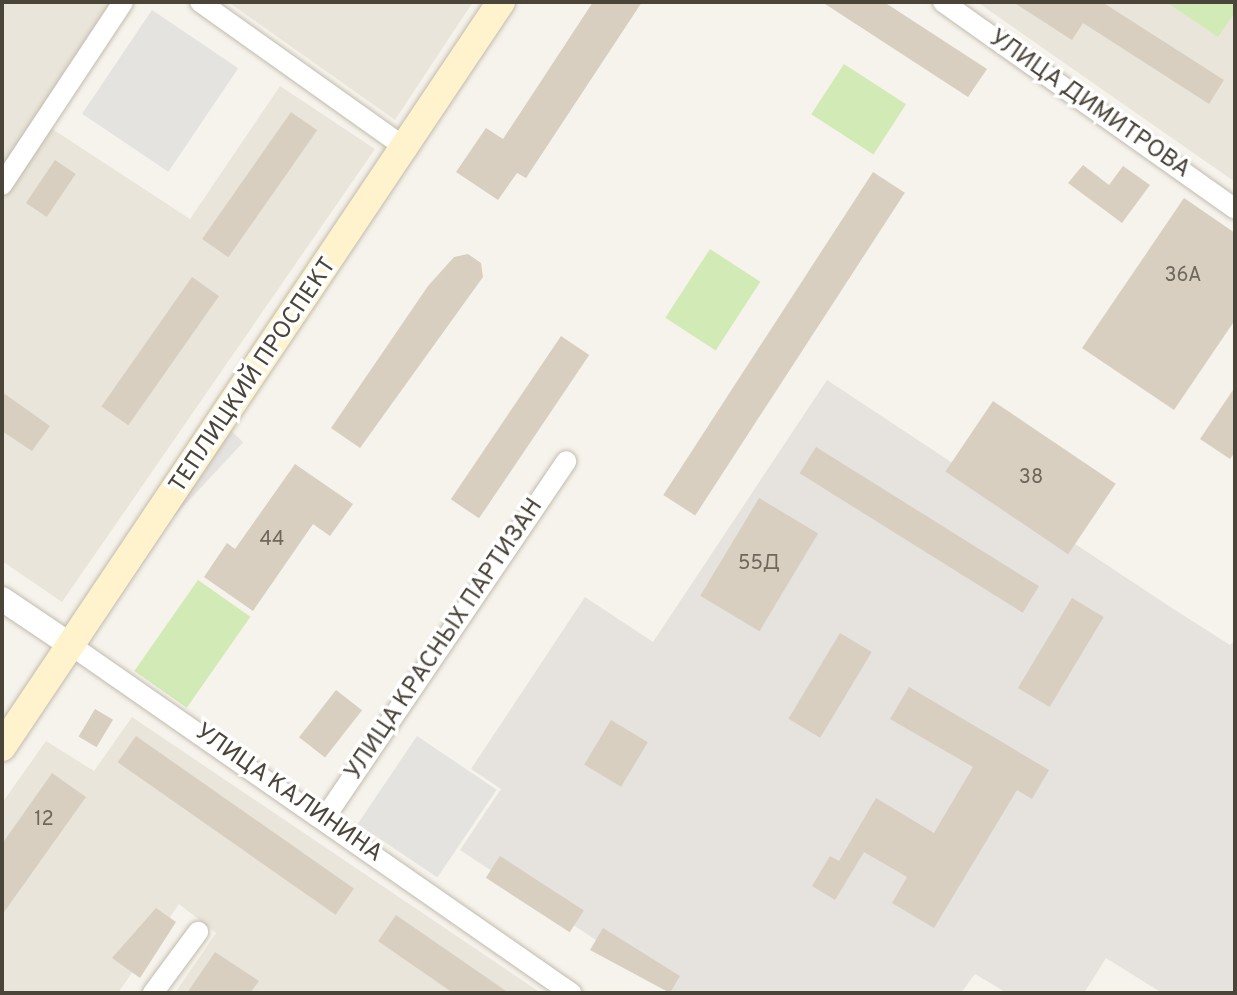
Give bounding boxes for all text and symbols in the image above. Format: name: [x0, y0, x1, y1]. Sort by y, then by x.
street label: УЛИЦА ДИМИТРОВА: [982, 24, 1196, 186]
street label: ТЕПЛИЦКИЙ ПРОСПЕКТ: [164, 253, 344, 499]
house number: 36А: [1164, 264, 1202, 288]
house number: 38: [1019, 466, 1043, 490]
street label: УЛИЦА КРАСНЫХ ПАРТИЗАН: [340, 493, 550, 787]
house number: 44: [260, 528, 284, 552]
house number: 55Д: [738, 552, 780, 576]
street label: УЛИЦА КАЛИНИНА: [188, 718, 388, 870]
house number: 12: [34, 808, 54, 832]

